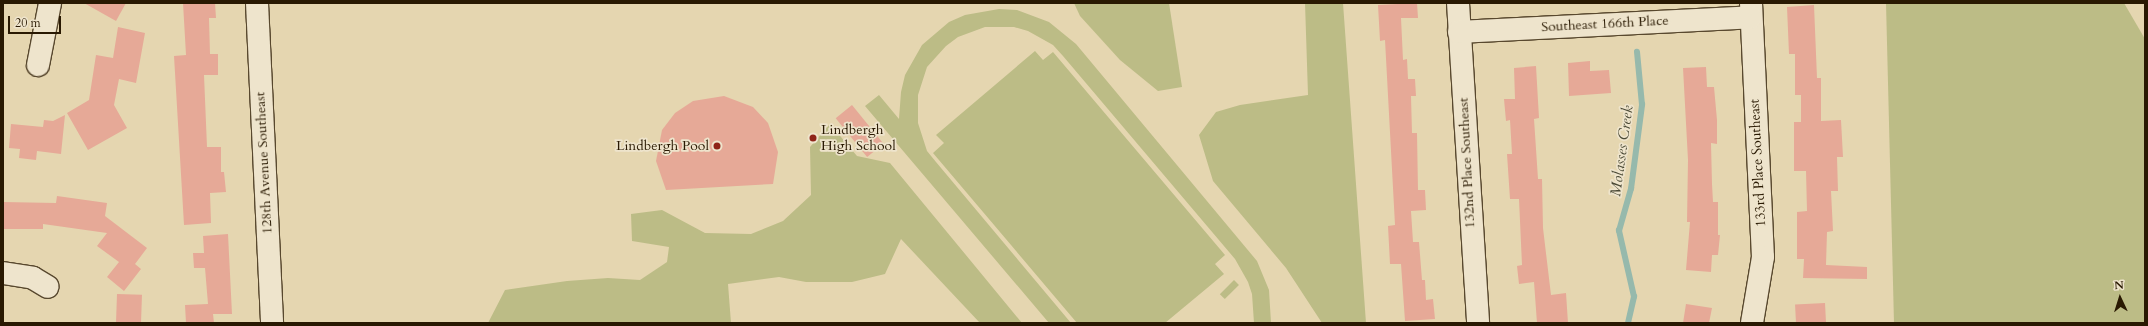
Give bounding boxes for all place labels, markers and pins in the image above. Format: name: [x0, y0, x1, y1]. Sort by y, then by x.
place label: Lindbergh High School: [821, 122, 896, 154]
marker: Lindbergh High School: [808, 133, 818, 143]
place label: Lindbergh Pool: [616, 138, 709, 154]
marker: Lindbergh Pool: [712, 141, 722, 151]

